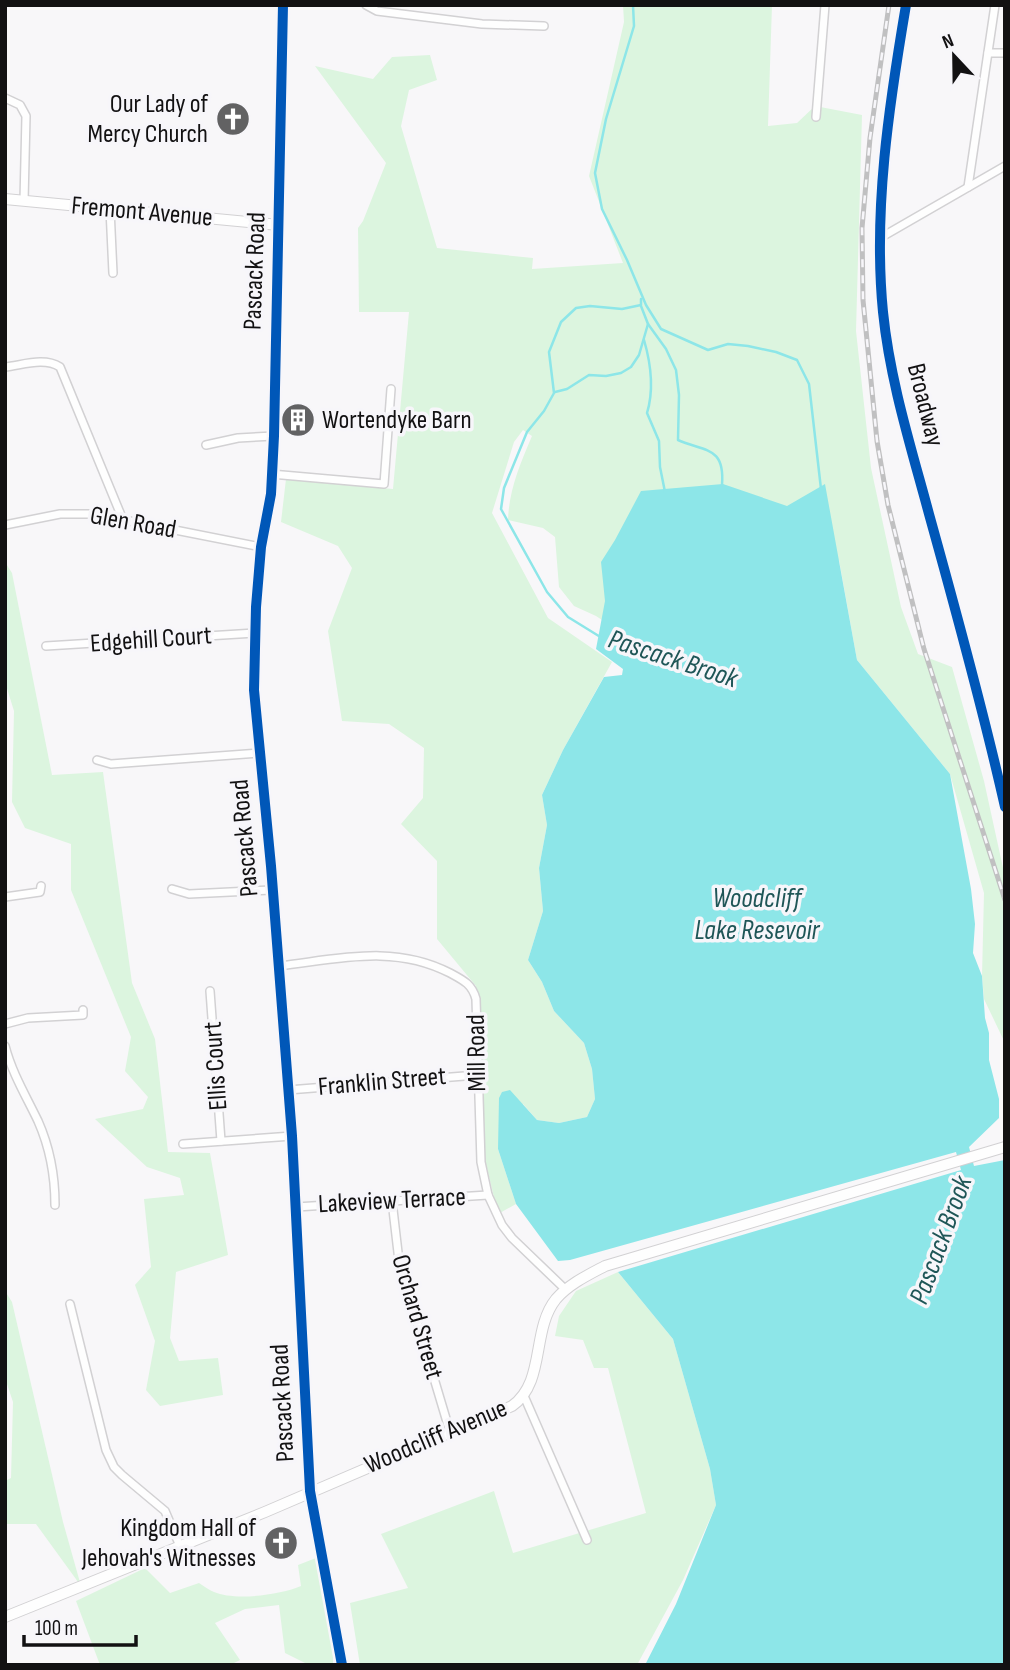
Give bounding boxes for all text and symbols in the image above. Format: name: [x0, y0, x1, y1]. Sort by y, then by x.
north arrow: [919, 21, 989, 91]
text: N: [939, 29, 957, 54]
place label: Our Lady of Mercy Church: [87, 89, 208, 150]
church icon: Our Lady of Mercy Church: [214, 100, 252, 138]
street label: Fremont Avenue: [70, 190, 214, 234]
street label: Pascack Road: [237, 212, 273, 330]
street label: Broadway: [900, 360, 950, 450]
building icon: Wortendyke Barn: [279, 401, 317, 439]
place label: Wortendyke Barn: [322, 405, 472, 436]
street label: Glen Road: [88, 500, 178, 546]
street label: Edgehill Court: [89, 620, 213, 660]
water label: Pascack Brook: [604, 623, 743, 696]
street label: Pascack Road: [224, 778, 266, 898]
water label: Woodcliff Lake Resevoir: [695, 882, 821, 947]
street label: Mill Road: [461, 1014, 493, 1092]
street label: Ellis Court: [197, 1020, 235, 1111]
street label: Franklin Street: [317, 1061, 447, 1103]
water label: Pascack Brook: [903, 1170, 980, 1308]
street label: Lakeview Terrace: [317, 1182, 467, 1220]
street label: Orchard Street: [384, 1251, 450, 1383]
street label: Pascack Road: [264, 1343, 302, 1463]
street label: Woodcliff Avenue: [360, 1393, 512, 1481]
place label: Kingdom Hall of Jehovah's Witnesses: [81, 1513, 256, 1574]
church icon: Kingdom Hall of Jehovah's Witnesses: [262, 1524, 300, 1562]
scale bar: [24, 1604, 136, 1648]
text: 100 m: [35, 1616, 78, 1641]

